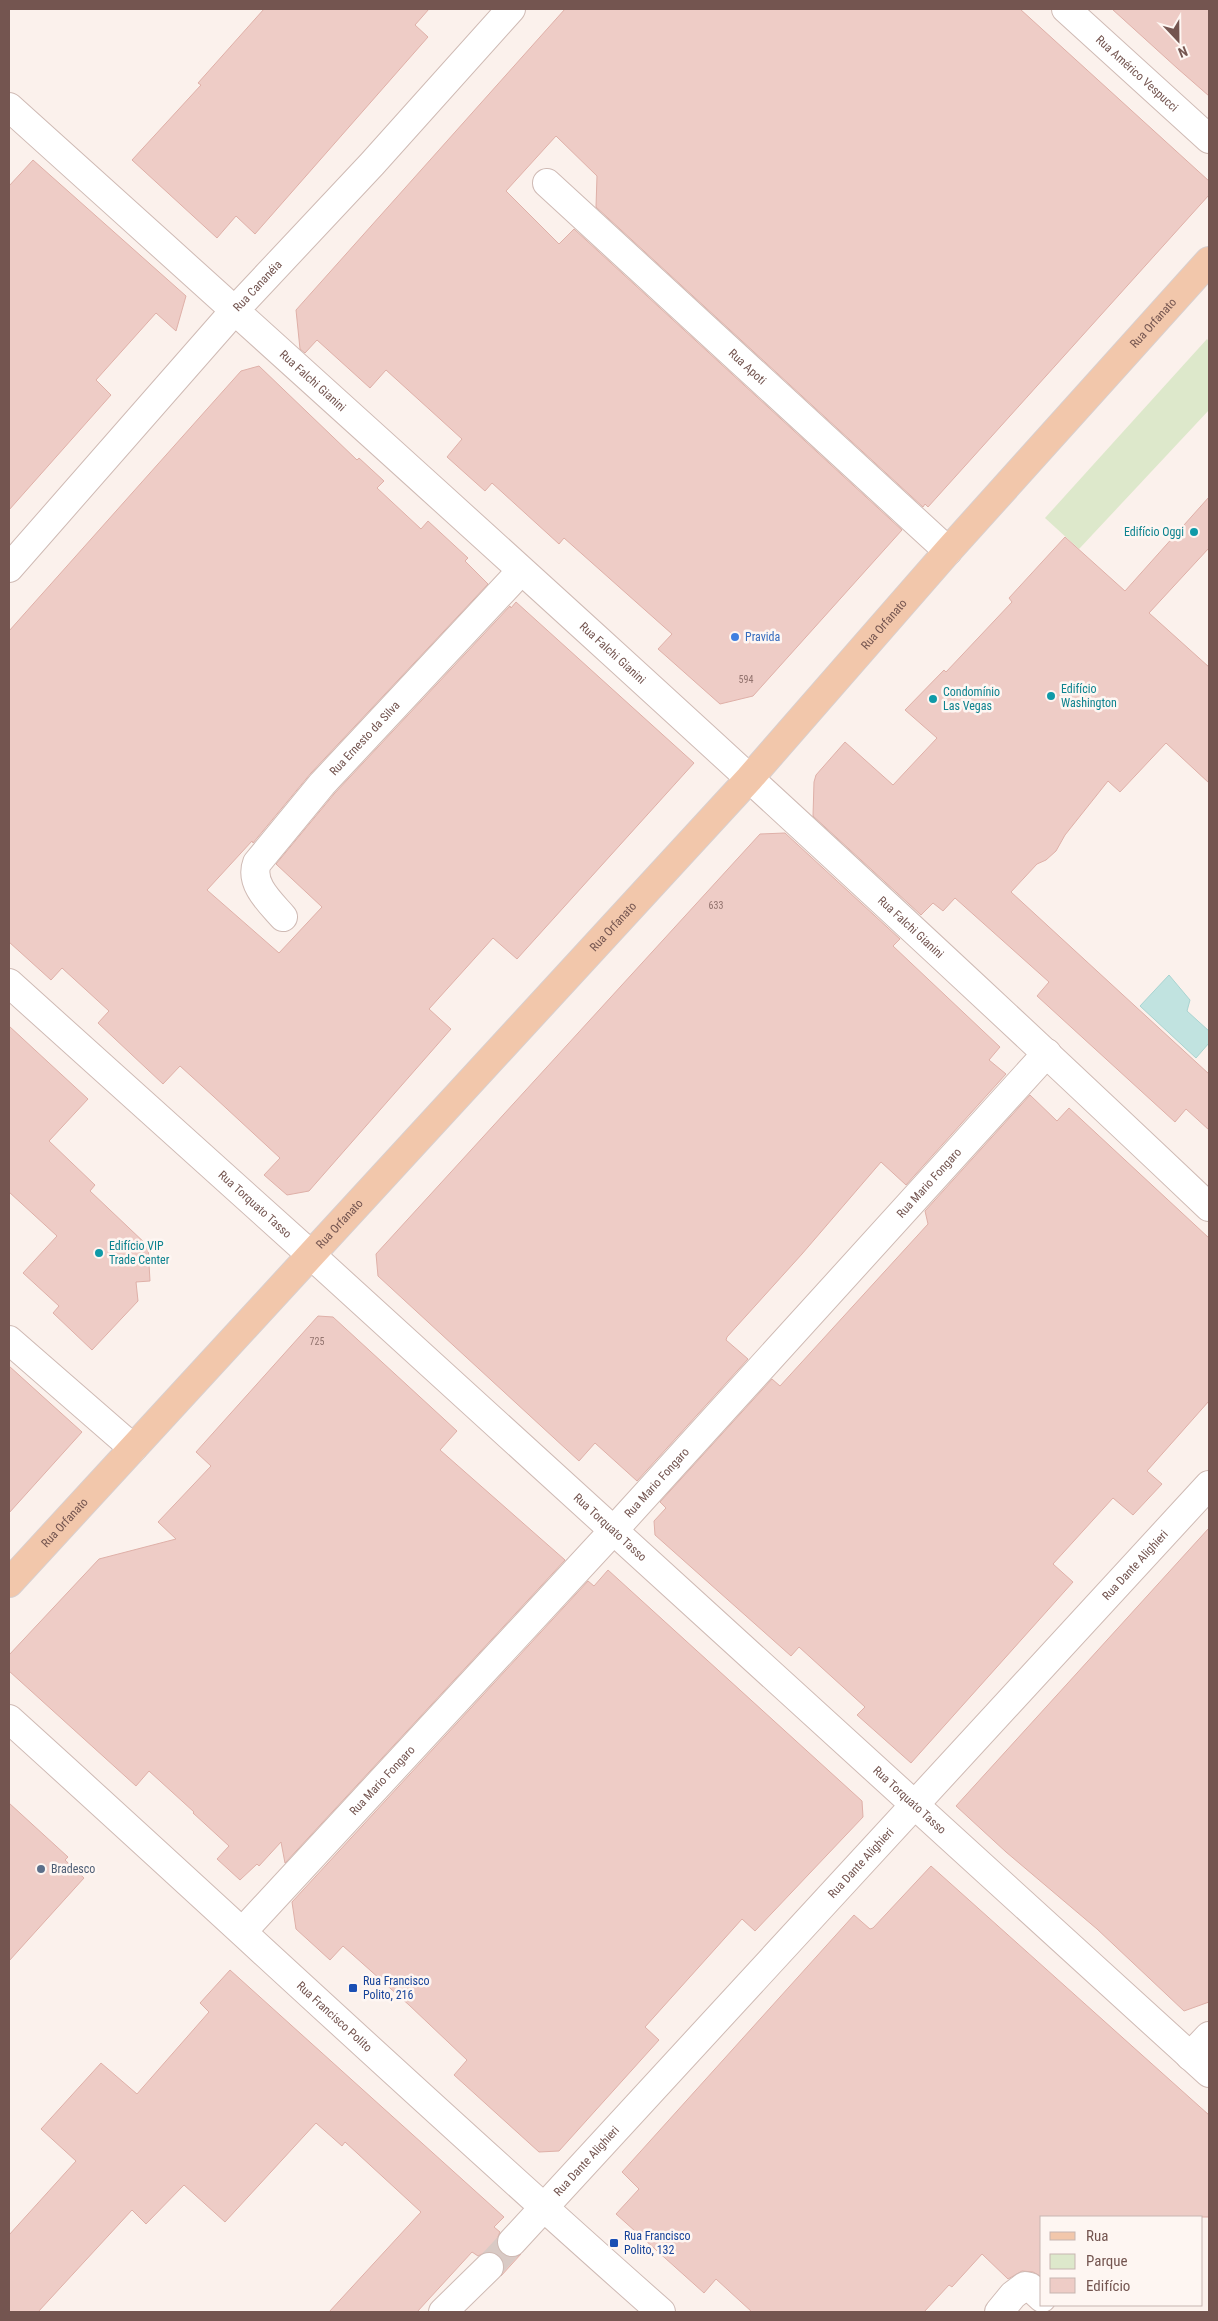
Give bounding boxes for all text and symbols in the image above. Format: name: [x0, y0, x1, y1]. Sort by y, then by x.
north arrow: [1153, 15, 1203, 65]
street label: Rua Américo Vespucci: [1093, 33, 1181, 114]
text: N: [1176, 43, 1190, 61]
street label: Rua Cananéia: [230, 257, 285, 314]
street label: Rua Orfanato: [1127, 295, 1179, 351]
street label: Rua Apoti: [726, 346, 769, 388]
street label: Rua Falchi Gianini: [277, 347, 349, 414]
place label: Edifício Oggi: [1124, 525, 1184, 539]
marker: Edifício Oggi: [1188, 526, 1200, 538]
street label: Rua Orfanato: [858, 596, 910, 652]
street label: Rua Falchi Gianini: [577, 619, 649, 687]
place label: Pravida: [745, 630, 781, 644]
marker: Pravida: [729, 631, 741, 643]
house number: 594: [739, 674, 753, 685]
place label: Edifício Washington: [1061, 682, 1117, 710]
place label: Condomínio Las Vegas: [943, 685, 1000, 713]
marker: Edifício Washington: [1045, 690, 1057, 702]
marker: Condomínio Las Vegas: [927, 693, 939, 705]
street label: Rua Ernesto da Silva: [327, 698, 403, 778]
street label: Rua Falchi Gianini: [875, 893, 946, 961]
street label: Rua Orfanato: [587, 899, 639, 954]
house number: 633: [709, 900, 723, 911]
street label: Rua Mario Fongaro: [894, 1145, 964, 1221]
street label: Rua Torquato Tasso: [216, 1168, 294, 1241]
street label: Rua Orfanato: [313, 1196, 366, 1252]
place label: Edifício VIP Trade Center: [109, 1239, 170, 1267]
marker: Edifício VIP Trade Center: [93, 1247, 105, 1259]
house number: 725: [310, 1336, 324, 1347]
street label: Rua Mario Fongaro: [622, 1445, 692, 1521]
street label: Rua Torquato Tasso: [571, 1491, 649, 1564]
street label: Rua Orfanato: [38, 1495, 91, 1550]
street label: Rua Dante Alighieri: [1100, 1527, 1171, 1603]
street label: Rua Mario Fongaro: [347, 1743, 418, 1818]
street label: Rua Torquato Tasso: [870, 1763, 949, 1837]
street label: Rua Dante Alighieri: [825, 1825, 896, 1901]
place label: Bradesco: [51, 1862, 95, 1876]
marker: Bradesco: [35, 1863, 47, 1875]
place label: Rua Francisco Polito, 216: [363, 1974, 430, 2002]
street label: Rua Francisco Polito: [294, 1979, 375, 2055]
marker: Rua Francisco Polito, 216: [347, 1982, 359, 1994]
street label: Rua Dante Alighieri: [551, 2123, 622, 2199]
legend: [1040, 2216, 1203, 2306]
text: Rua: [1086, 2227, 1108, 2245]
place label: Rua Francisco Polito, 132: [624, 2229, 691, 2257]
marker: Rua Francisco Polito, 132: [608, 2237, 620, 2249]
text: Parque: [1086, 2252, 1128, 2270]
text: Edifício: [1086, 2277, 1130, 2295]

